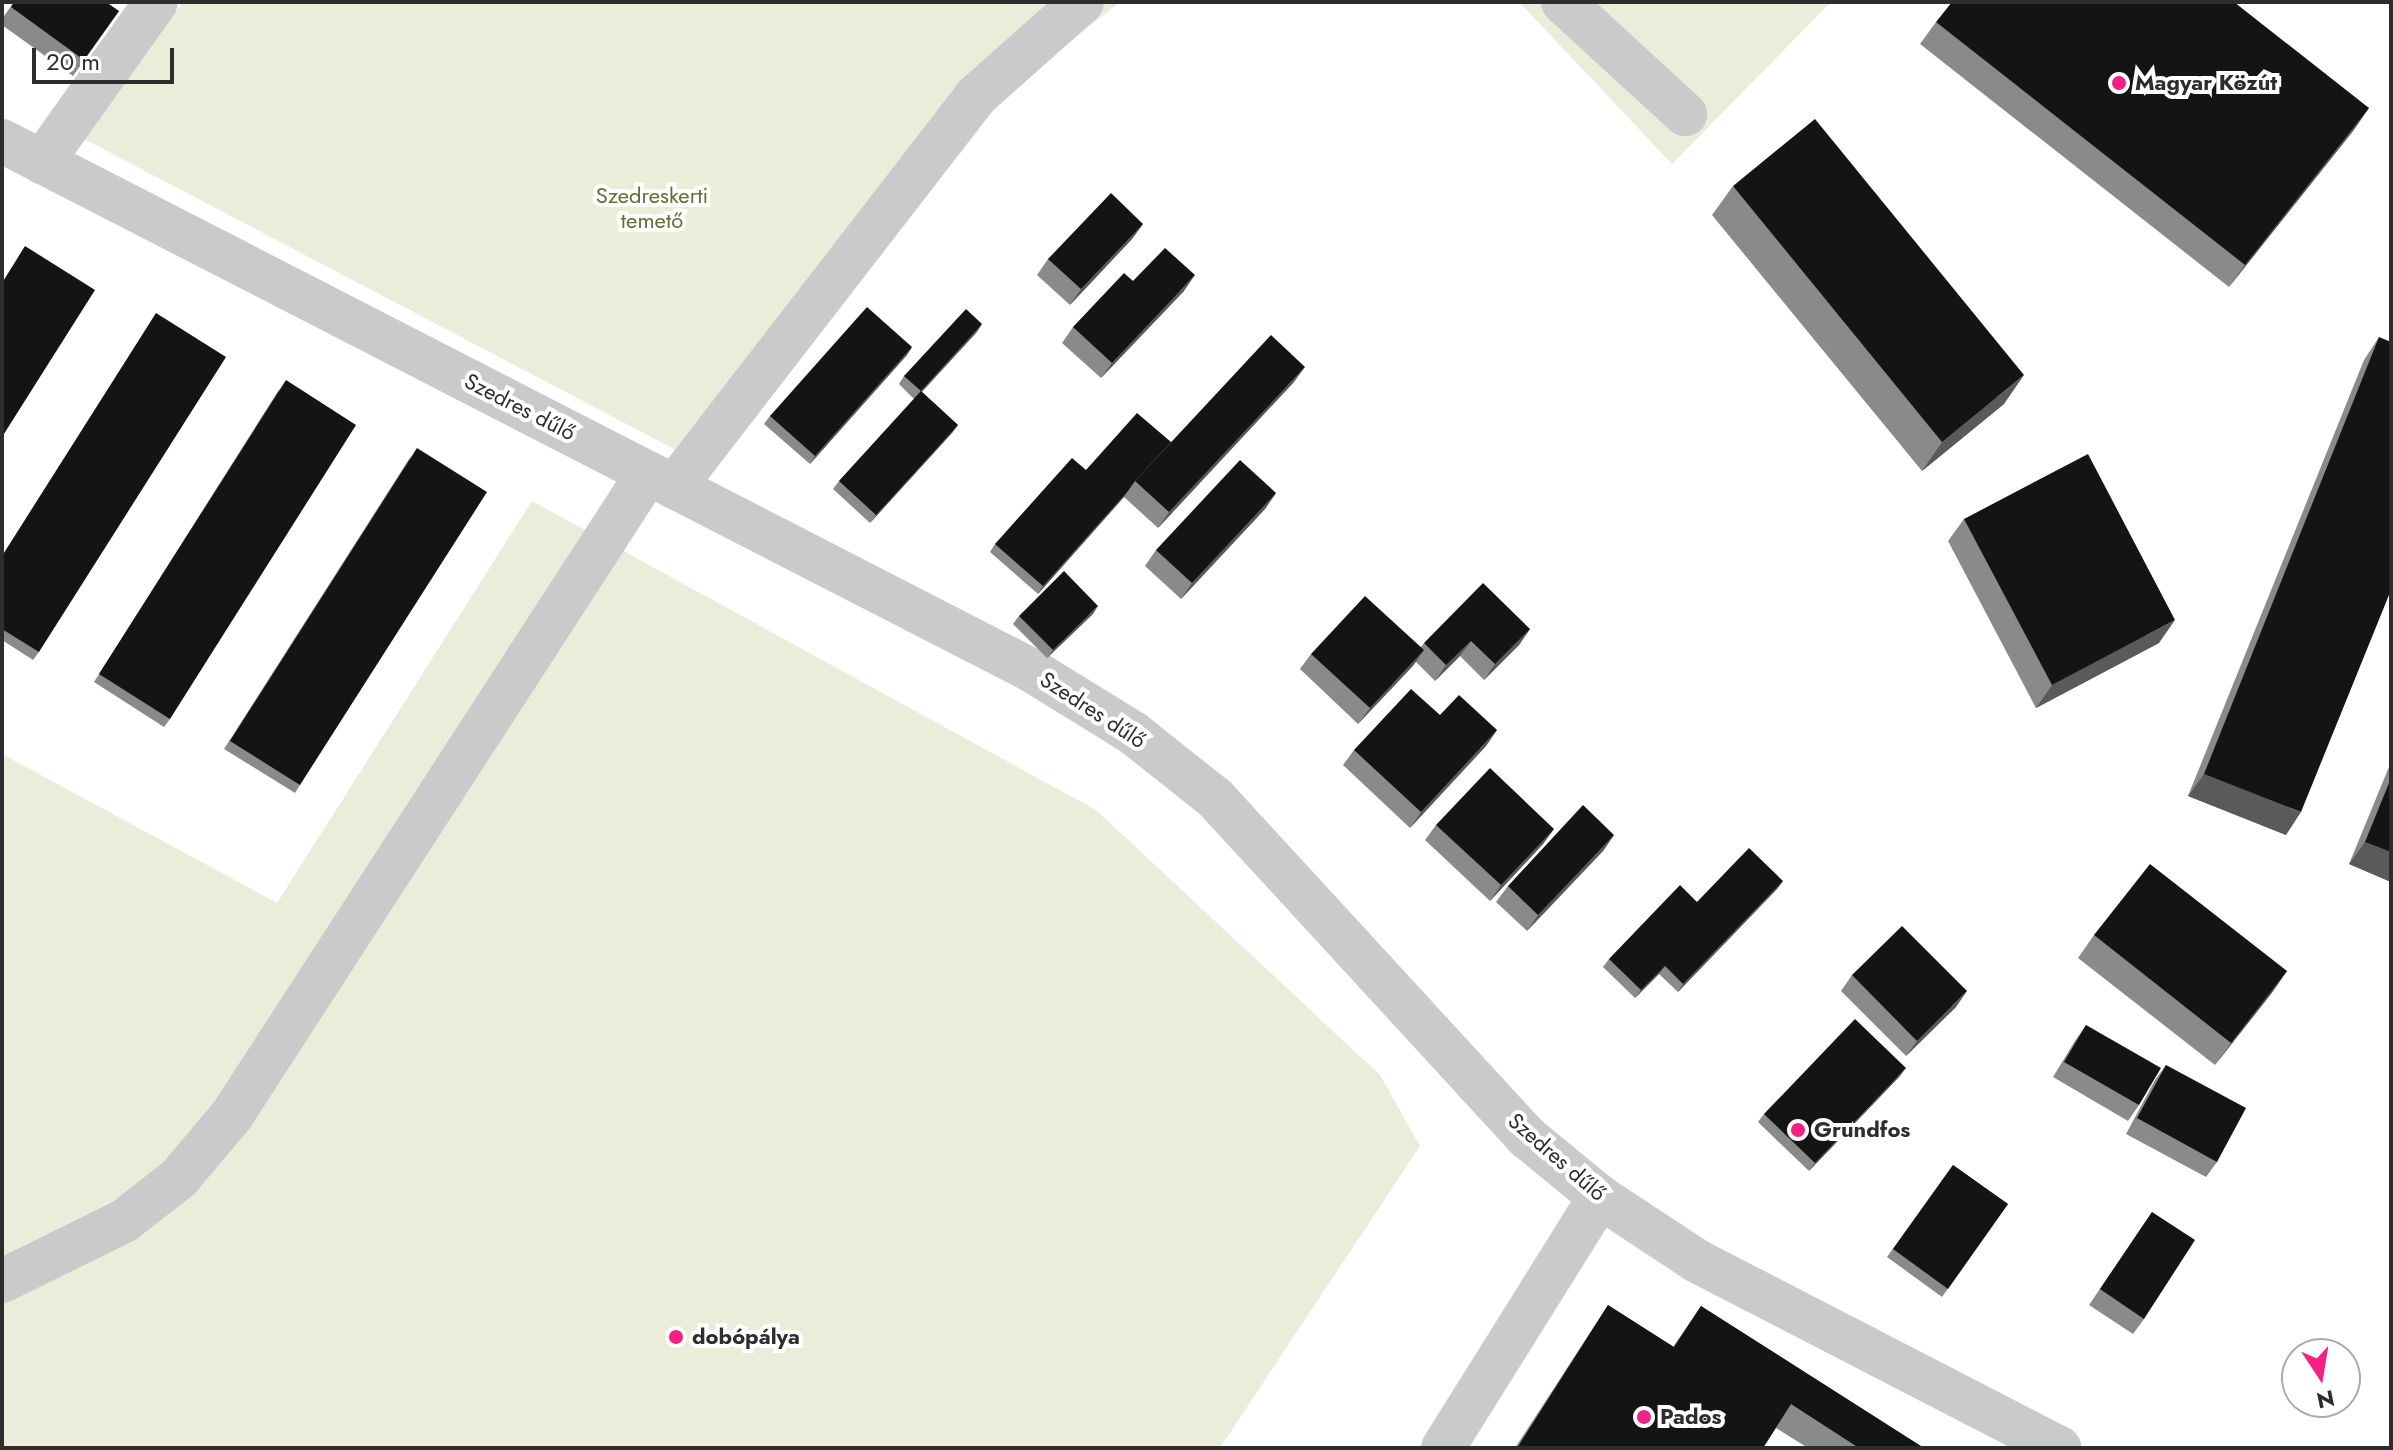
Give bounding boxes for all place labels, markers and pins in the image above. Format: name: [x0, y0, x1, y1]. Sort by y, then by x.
place label: Magyar Közút: [2135, 70, 2277, 96]
marker: Magyar Közút: [2110, 74, 2128, 92]
place label: Grundfos: [1814, 1117, 1910, 1143]
marker: Grundfos: [1789, 1121, 1807, 1139]
place label: dobópálya: [692, 1324, 800, 1350]
marker: dobópálya: [667, 1328, 685, 1346]
place label: Pados: [1660, 1404, 1721, 1430]
marker: Pados: [1635, 1408, 1653, 1426]

